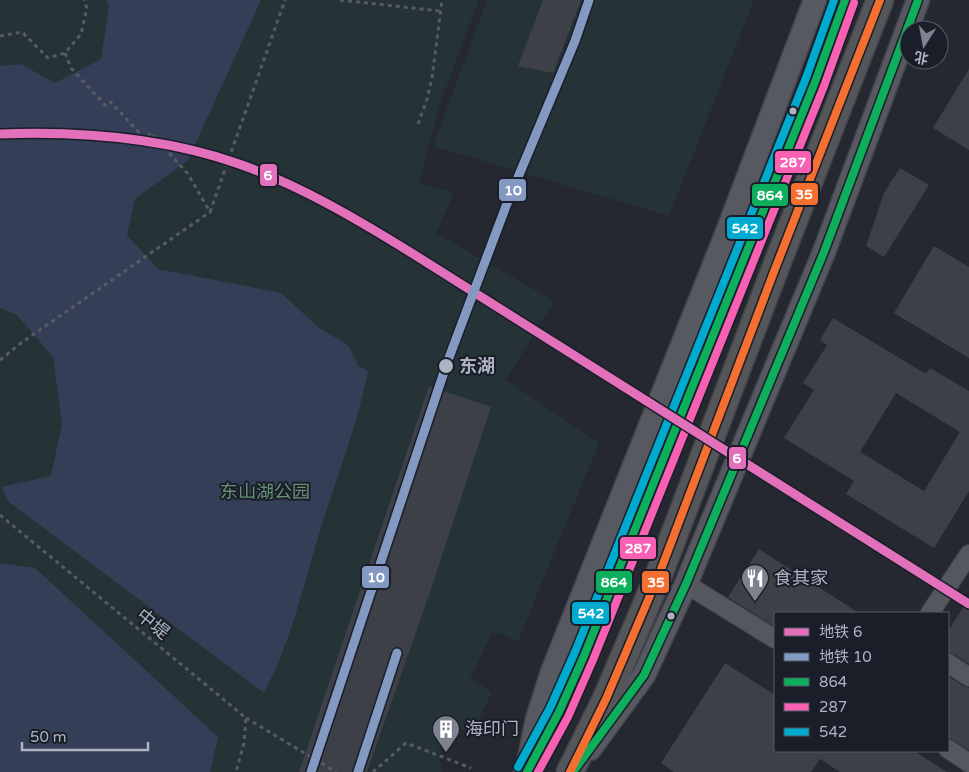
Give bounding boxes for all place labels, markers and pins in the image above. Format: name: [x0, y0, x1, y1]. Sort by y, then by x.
unlabelled marker: [788, 106, 798, 116]
place label: 东湖: [459, 355, 495, 377]
marker: 东湖: [437, 357, 455, 375]
restaurant icon: 食其家: [740, 563, 770, 602]
place label: 食其家: [774, 567, 828, 589]
unlabelled marker: [666, 611, 676, 621]
building icon: 海印门: [431, 714, 461, 753]
place label: 海印门: [465, 718, 519, 740]

